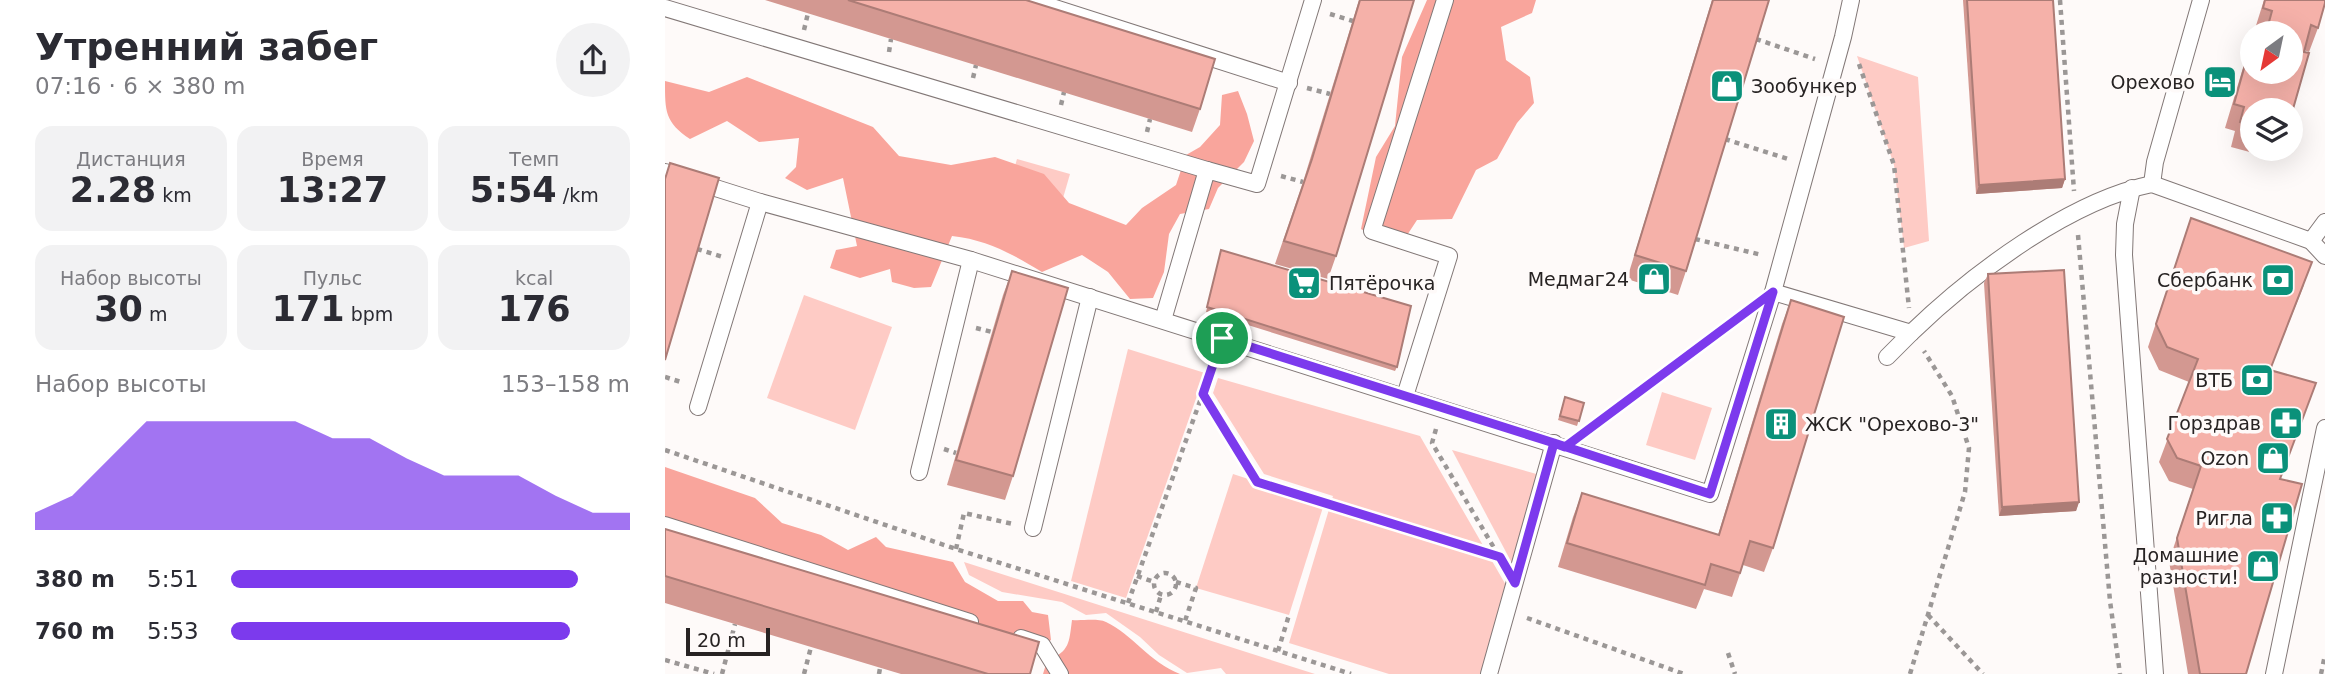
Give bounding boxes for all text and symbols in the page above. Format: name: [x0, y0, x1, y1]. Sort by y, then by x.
north arrow: [2240, 21, 2303, 84]
map controls: [2240, 21, 2303, 161]
button: share: [556, 23, 630, 97]
text: Утренний забег: [35, 25, 378, 69]
hotel icon: Орехово: [2201, 63, 2239, 101]
shop icon: Зообункер: [1708, 67, 1746, 105]
place label: Орехово: [2111, 71, 2195, 93]
text: 07:16 · 6 × 380 m: [35, 73, 245, 99]
place label: Зообункер: [1751, 75, 1857, 97]
button: layers: [2240, 98, 2303, 161]
text: Дистанция: [76, 148, 186, 170]
text: Время: [301, 148, 364, 170]
text: Темп: [509, 148, 559, 170]
text: 2.28: [70, 170, 156, 210]
text: 13:27: [277, 170, 388, 210]
text: 5:54: [470, 170, 557, 210]
text: km: [156, 184, 192, 206]
text: /km: [557, 184, 599, 206]
shop icon: Медмаг24: [1635, 260, 1673, 298]
bank icon: Сбербанк: [2259, 261, 2297, 299]
supermarket icon: Пятёрочка: [1285, 264, 1323, 302]
text: Набор высоты: [60, 267, 202, 289]
text: Пульс: [303, 267, 362, 289]
text: kcal: [515, 267, 553, 289]
place label: Медмаг24: [1528, 268, 1629, 290]
place label: Сбербанк: [2157, 269, 2253, 291]
place label: Пятёрочка: [1329, 272, 1436, 294]
text: 30: [94, 289, 143, 329]
text: 171: [272, 289, 345, 329]
text: 176: [498, 289, 571, 329]
text: m: [143, 303, 167, 325]
text: bpm: [345, 303, 393, 325]
pin: [1192, 308, 1252, 368]
icon: arrive: [1203, 319, 1241, 357]
bank icon: ВТБ: [2238, 361, 2276, 399]
place label: ВТБ: [2195, 369, 2233, 391]
text: Набор высоты: [35, 371, 207, 397]
text: 153–158 m: [501, 371, 630, 397]
pharmacy icon: Горздрав: [2267, 404, 2305, 442]
building icon: ЖСК "Орехово-3": [1762, 405, 1800, 443]
place label: Горздрав: [2168, 412, 2261, 434]
place label: ЖСК "Орехово-3": [1805, 413, 1979, 435]
shop icon: Ozon: [2254, 439, 2292, 477]
place label: Ozon: [2200, 447, 2249, 469]
pharmacy icon: Ригла: [2258, 499, 2296, 537]
place label: Ригла: [2195, 507, 2253, 529]
place label: Домашние разности!: [2133, 544, 2239, 588]
shop icon: Домашние разности!: [2244, 547, 2282, 585]
text: 380 m: [35, 566, 115, 592]
text: 5:51: [147, 566, 199, 592]
text: 760 m: [35, 618, 115, 644]
text: 5:53: [147, 618, 199, 644]
scale bar: [686, 625, 770, 657]
text: 20 m: [697, 629, 746, 651]

